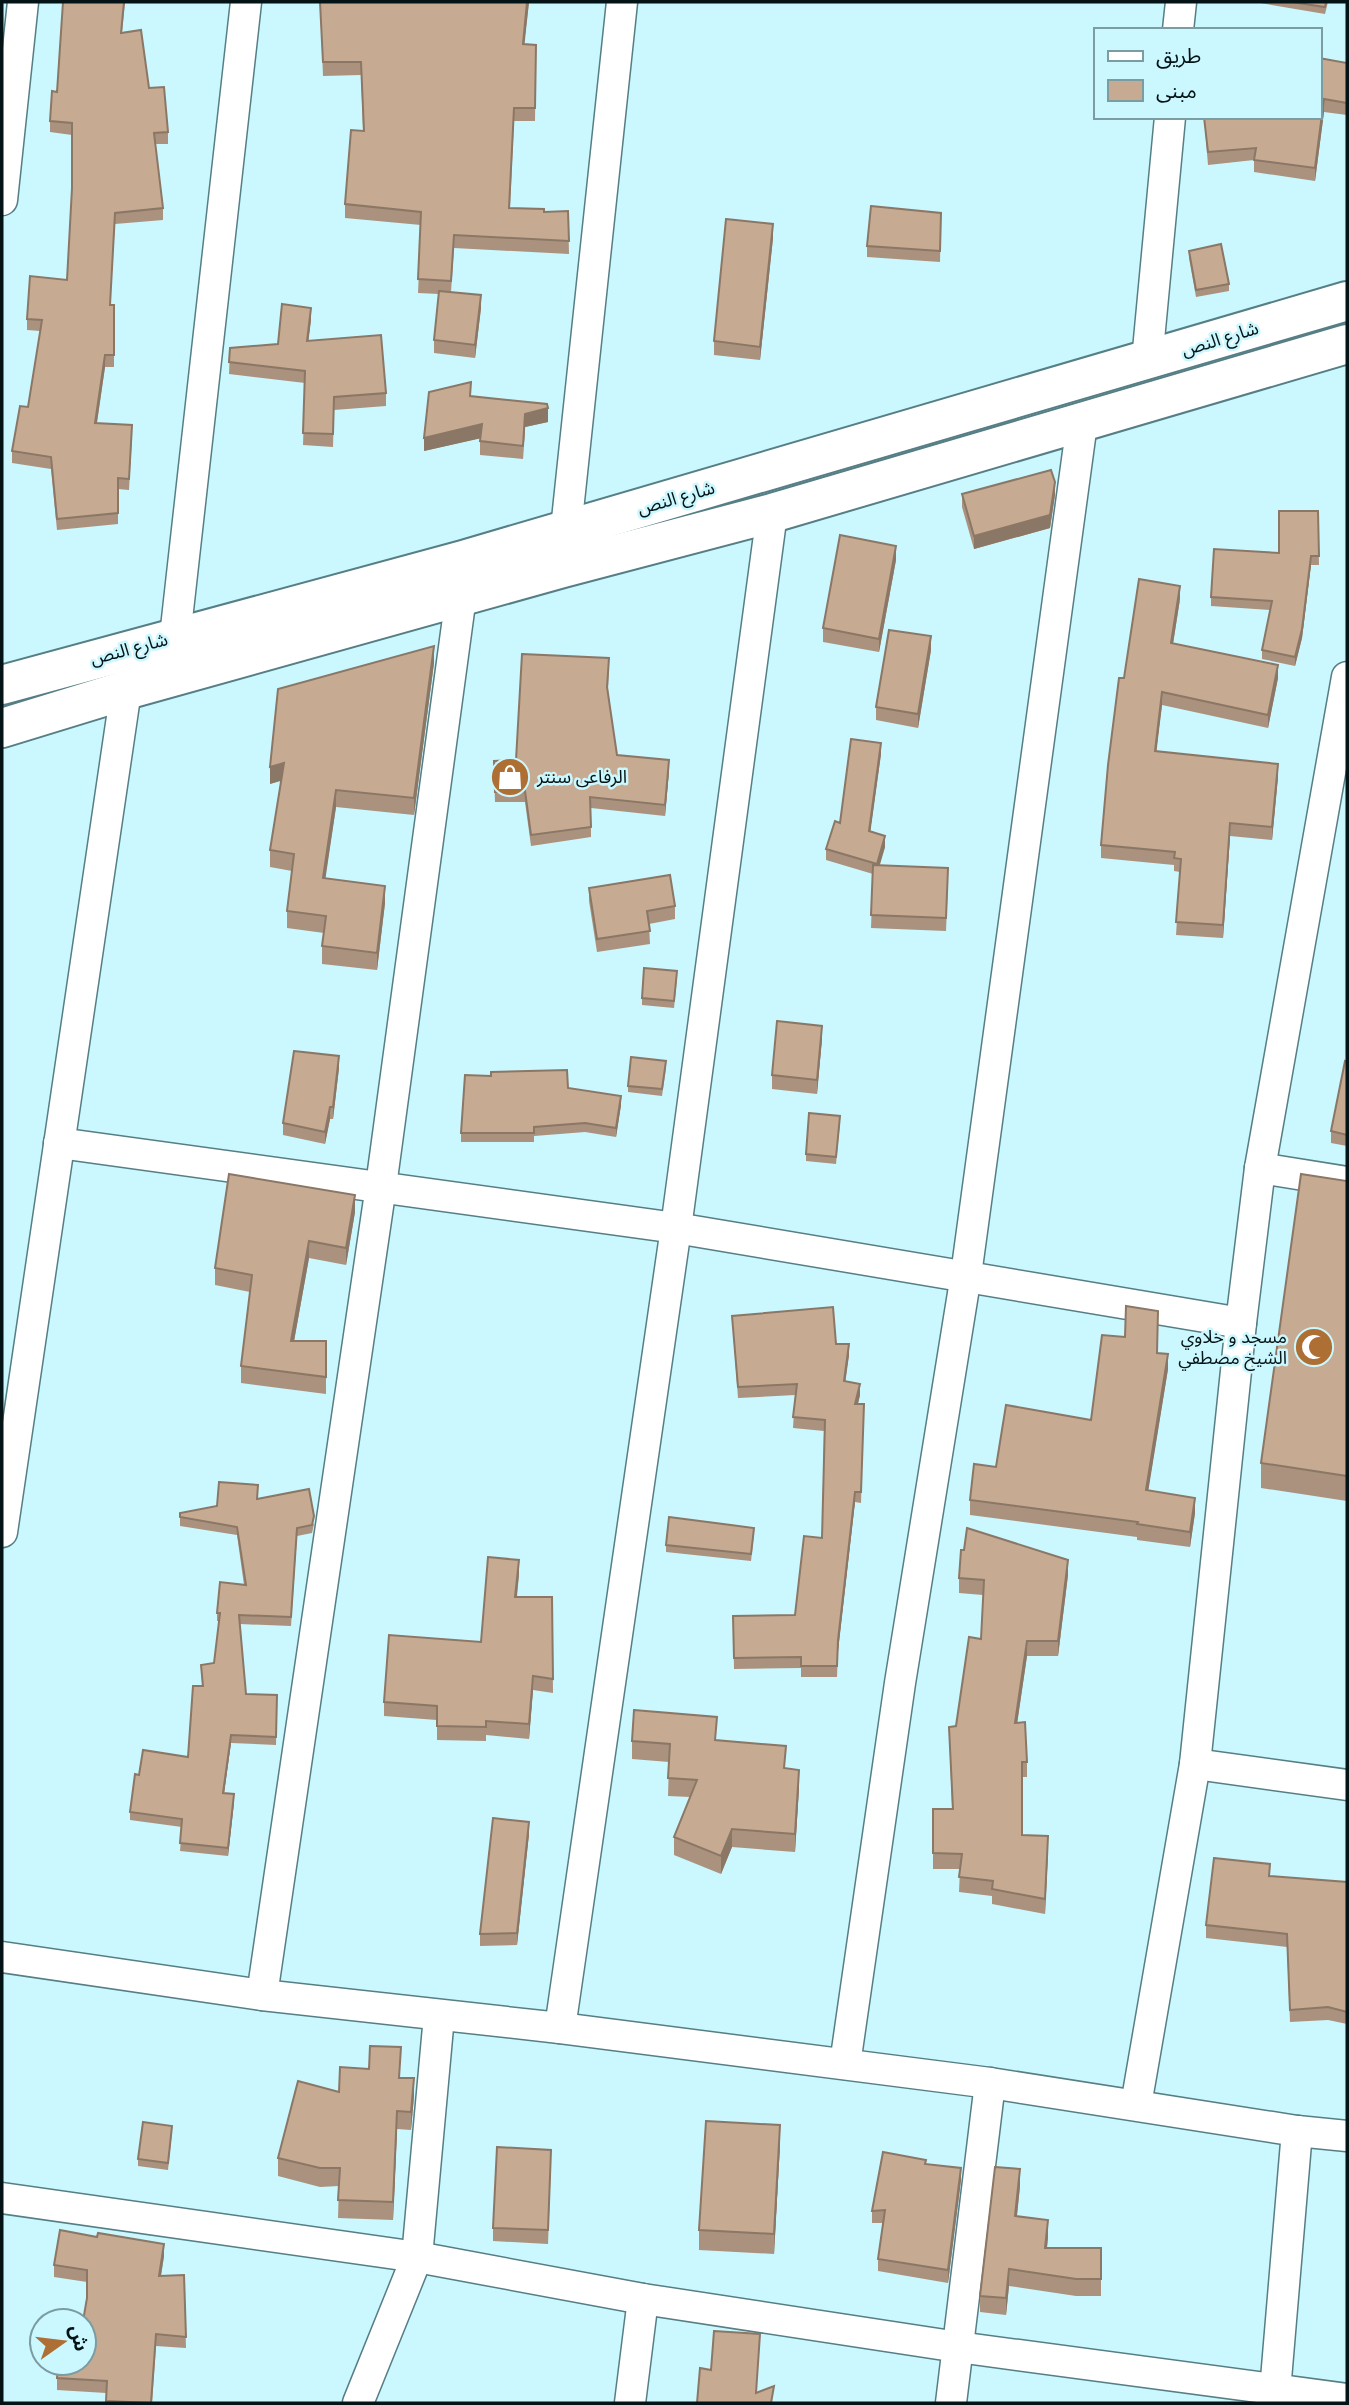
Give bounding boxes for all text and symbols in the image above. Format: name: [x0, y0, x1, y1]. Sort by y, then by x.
legend: [1094, 28, 1321, 119]
text: طريق: [1156, 41, 1201, 69]
text: مبنى: [1156, 76, 1197, 104]
street label: شارع النص: [1178, 315, 1262, 364]
street label: شارع النص: [634, 475, 718, 522]
street label: شارع النص: [87, 626, 171, 673]
shop icon: الرفاعى سنتر: [489, 756, 531, 798]
place label: الرفاعى سنتر: [536, 764, 627, 788]
place label: مسجد و خلاوي الشيخ مصطفي: [1178, 1324, 1287, 1371]
mosque icon: مسجد و خلاوي الشيخ مصطفي: [1293, 1326, 1335, 1368]
north arrow: [28, 2307, 98, 2377]
text: ش: [64, 2322, 95, 2354]

